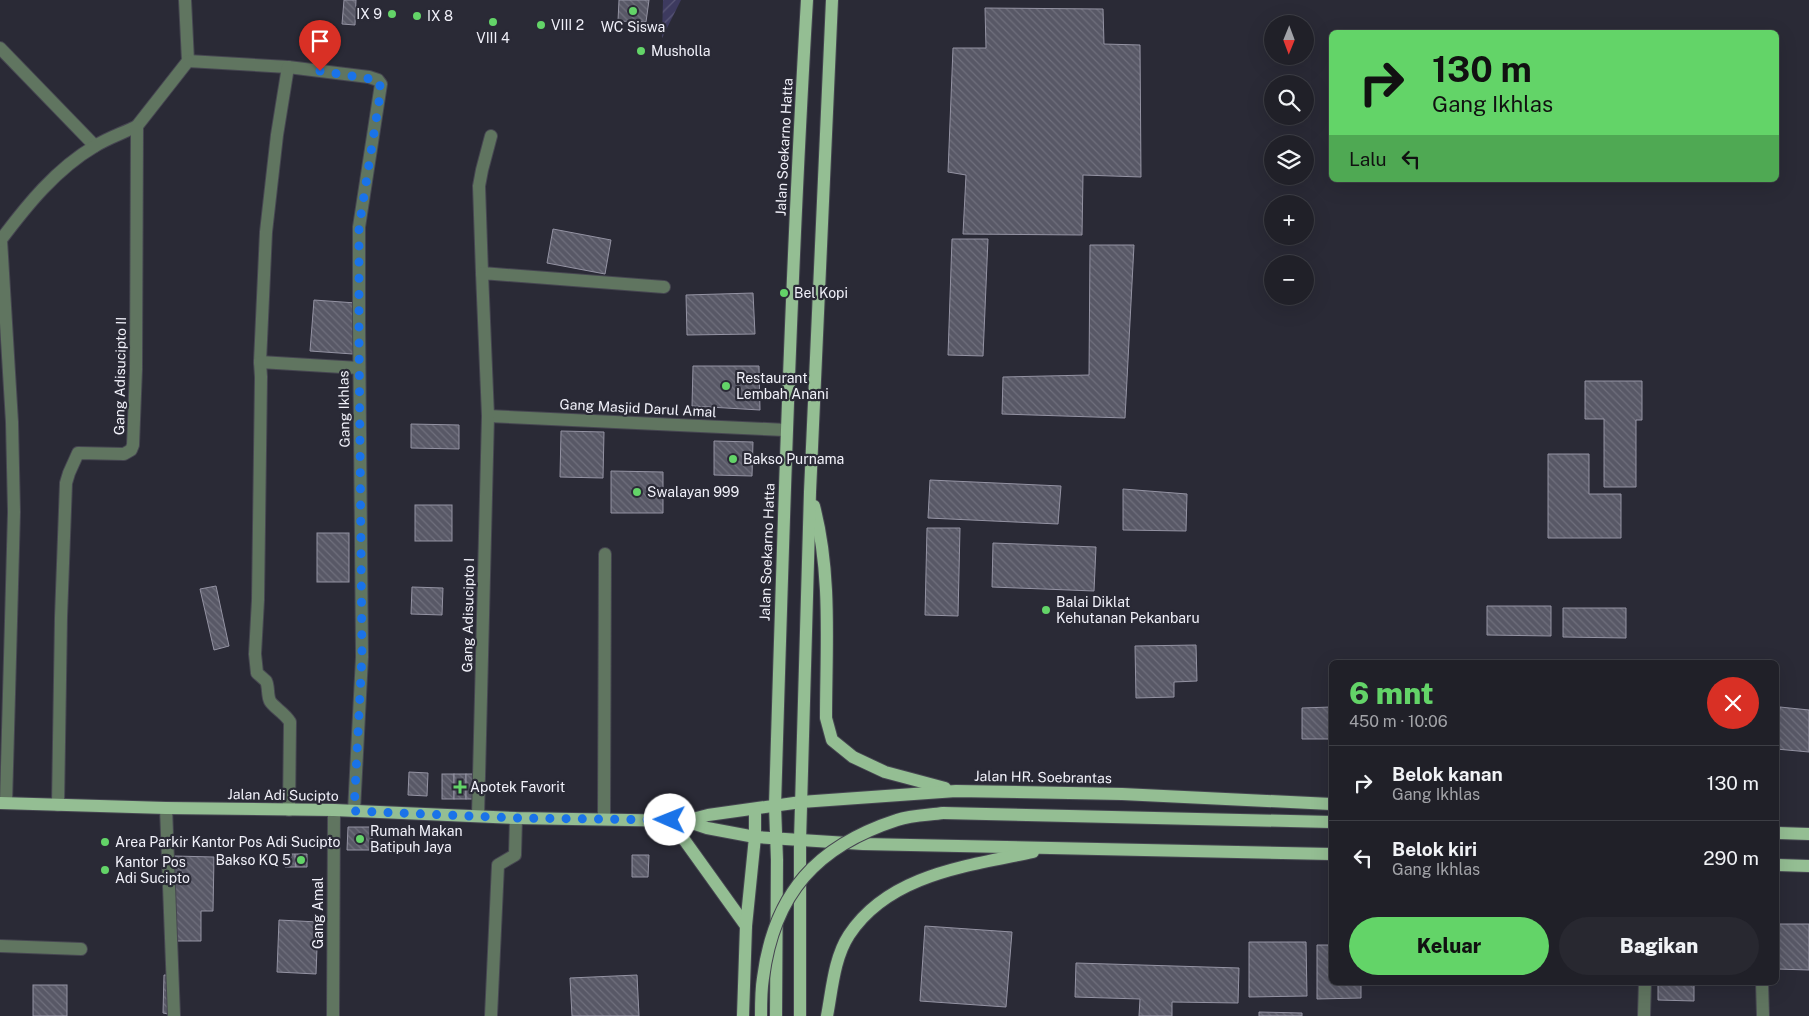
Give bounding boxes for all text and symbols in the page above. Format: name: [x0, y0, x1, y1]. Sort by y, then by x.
marker: WC Siswa: [627, 5, 639, 17]
place label: IX 9: [356, 6, 382, 22]
marker: IX 9: [386, 8, 398, 20]
place label: IX 8: [427, 8, 453, 24]
marker: IX 8: [411, 10, 423, 22]
north arrow: [1264, 15, 1314, 65]
map controls: [1264, 15, 1314, 305]
marker: VIII 4: [487, 16, 499, 28]
place label: VIII 2: [551, 17, 584, 33]
marker: VIII 2: [535, 19, 547, 31]
place label: WC Siswa: [601, 19, 665, 35]
pin: [299, 20, 341, 71]
icon: arrive: [306, 27, 334, 55]
place label: VIII 4: [476, 30, 510, 46]
place label: Musholla: [651, 43, 711, 59]
marker: Musholla: [635, 45, 647, 57]
text: 130 m: [1432, 49, 1532, 90]
icon: right: [1349, 50, 1414, 115]
button: search: [1264, 75, 1314, 125]
street label: Jalan Soekarno Hatta: [772, 78, 796, 216]
text: Gang Ikhlas: [1432, 91, 1553, 117]
button: layers: [1264, 135, 1314, 185]
icon: left: [1397, 145, 1425, 173]
text: Lalu: [1349, 148, 1387, 170]
button: +: [1264, 195, 1314, 245]
button: −: [1264, 255, 1314, 305]
place label: Bel Kopi: [794, 285, 848, 301]
marker: Bel Kopi: [778, 287, 790, 299]
street label: Gang Adisucipto II: [111, 317, 129, 435]
street label: Gang Ikhlas: [335, 370, 353, 448]
place label: Restaurant Lembah Anani: [736, 370, 829, 402]
marker: Restaurant Lembah Anani: [720, 380, 732, 392]
street label: Gang Masjid Darul Amal: [559, 396, 717, 420]
place label: Bakso Purnama: [743, 451, 844, 467]
marker: Bakso Purnama: [727, 453, 739, 465]
street label: Jalan Soekarno Hatta: [757, 483, 777, 621]
place label: Swalayan 999: [647, 484, 739, 500]
marker: Swalayan 999: [631, 486, 643, 498]
street label: Gang Adisucipto I: [459, 558, 477, 672]
place label: Balai Diklat Kehutanan Pekanbaru: [1056, 594, 1200, 626]
marker: Balai Diklat Kehutanan Pekanbaru: [1040, 604, 1052, 616]
text: 6 mnt: [1349, 675, 1434, 711]
button: close: [1707, 677, 1759, 729]
text: 450 m · 10:06: [1349, 712, 1448, 731]
text: Belok kanan: [1392, 763, 1503, 785]
street label: Jalan HR. Soebrantas: [974, 768, 1112, 786]
icon: right: [1349, 769, 1377, 797]
text: 130 m: [1707, 772, 1759, 794]
place label: Apotek Favorit: [470, 779, 565, 795]
marker: Apotek Favorit: [454, 781, 466, 793]
text: Gang Ikhlas: [1392, 785, 1480, 804]
street label: Jalan Adi Sucipto: [227, 786, 339, 804]
position arrow: [643, 793, 695, 845]
place label: Rumah Makan Batipuh Jaya: [370, 823, 462, 855]
marker: Rumah Makan Batipuh Jaya: [354, 833, 366, 845]
place label: Area Parkir Kantor Pos Adi Sucipto: [115, 834, 341, 850]
marker: Area Parkir Kantor Pos Adi Sucipto: [99, 836, 111, 848]
text: Belok kiri: [1392, 838, 1477, 860]
icon: left: [1349, 844, 1377, 872]
text: 290 m: [1703, 847, 1759, 869]
place label: Bakso KQ 5: [215, 852, 291, 868]
place label: Kantor Pos Adi Sucipto: [115, 854, 190, 886]
marker: Bakso KQ 5: [295, 854, 307, 866]
text: Gang Ikhlas: [1392, 860, 1480, 879]
marker: Kantor Pos Adi Sucipto: [99, 864, 111, 876]
street label: Gang Amal: [310, 877, 326, 949]
button: Keluar: [1349, 917, 1549, 975]
button: Bagikan: [1559, 917, 1759, 975]

